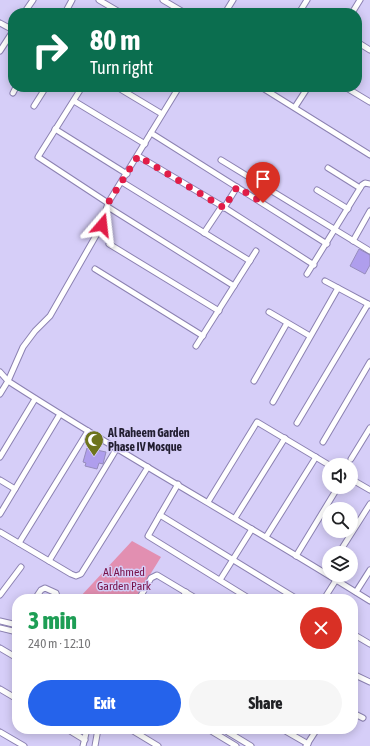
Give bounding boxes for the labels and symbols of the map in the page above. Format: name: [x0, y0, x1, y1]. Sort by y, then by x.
pin: [246, 162, 280, 203]
position arrow: [81, 204, 123, 246]
place label: Al Raheem Garden Phase IV Mosque: [107, 426, 190, 454]
mosque icon: Al Raheem Garden Phase IV Mosque: [83, 429, 105, 457]
park label: Al Ahmed Garden Park: [97, 565, 152, 593]

